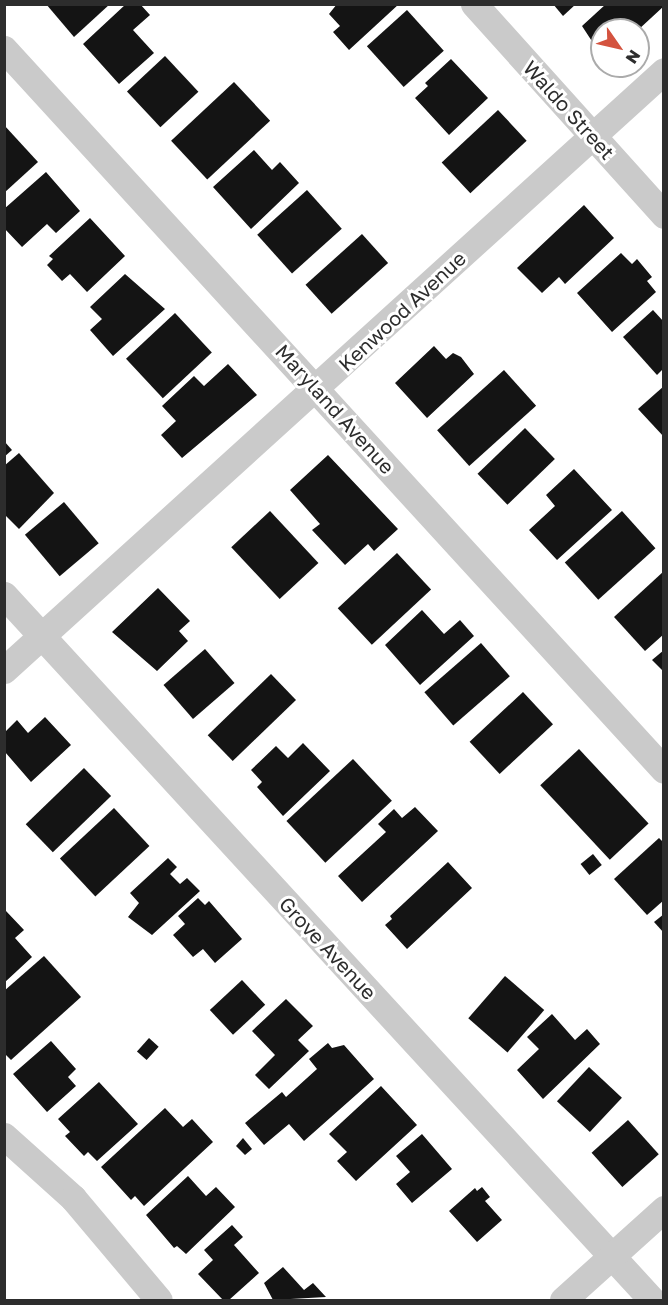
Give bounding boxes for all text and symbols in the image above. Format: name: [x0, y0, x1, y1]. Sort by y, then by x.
north arrow: [590, 18, 650, 78]
text: N: [622, 46, 645, 68]
street label: Waldo Street: [518, 56, 620, 164]
street label: Kenwood Avenue: [333, 246, 471, 376]
street label: Maryland Avenue: [271, 339, 399, 479]
street label: Grove Avenue: [274, 892, 382, 1004]

